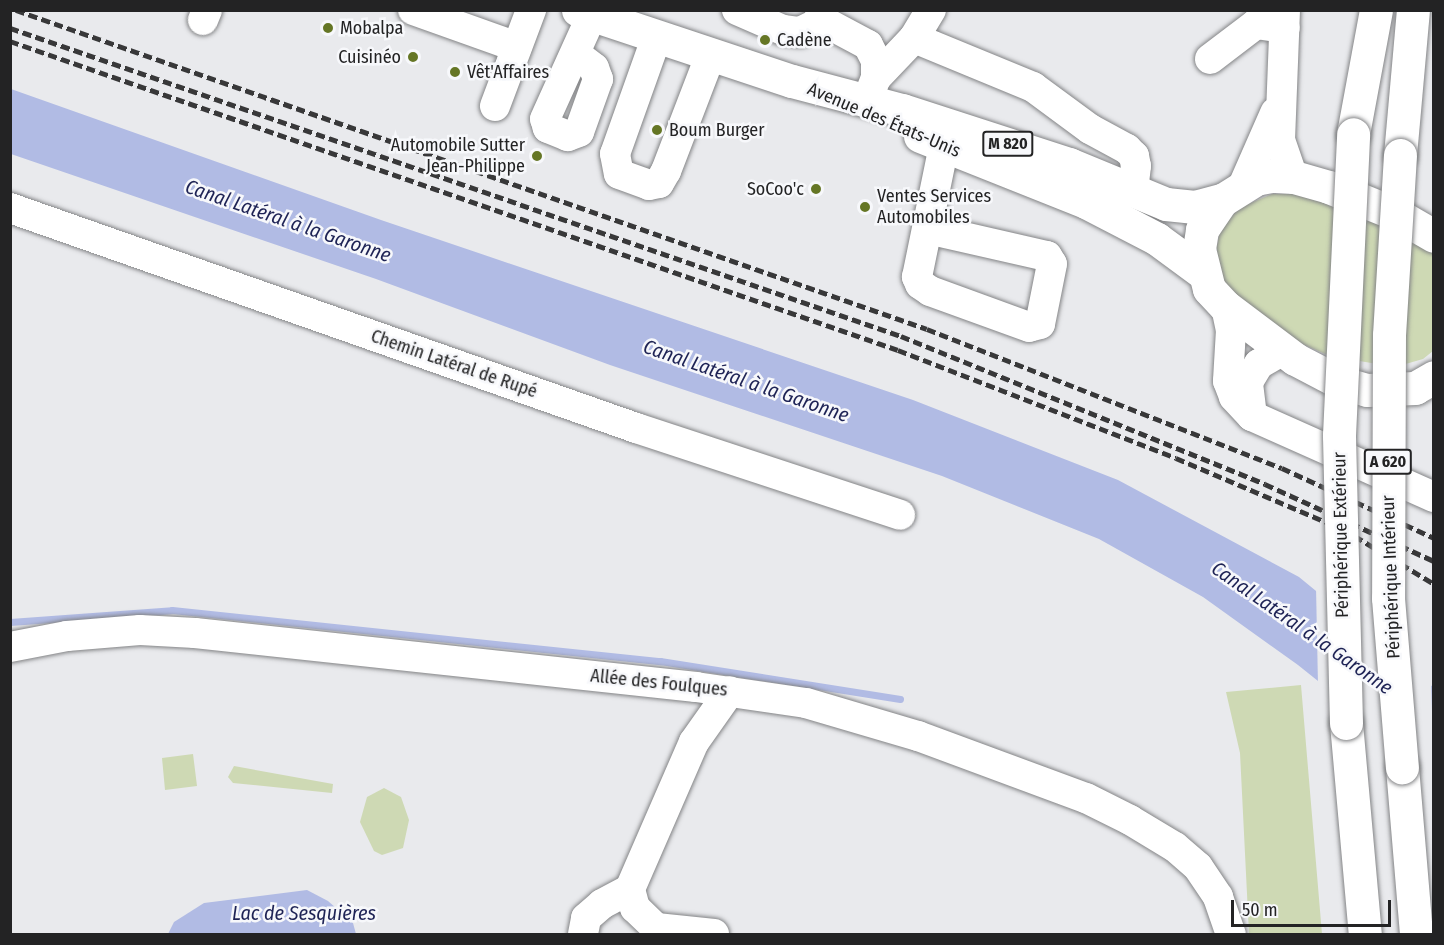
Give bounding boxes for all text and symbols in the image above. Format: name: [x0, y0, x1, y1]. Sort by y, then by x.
place label: Mobalpa: [340, 17, 403, 39]
marker: Mobalpa: [321, 21, 335, 35]
place label: Cadène: [777, 29, 832, 51]
marker: Cadène: [758, 33, 772, 47]
place label: Cuisinéo: [338, 46, 401, 68]
marker: Cuisinéo: [406, 50, 420, 64]
place label: Vêt'Affaires: [467, 61, 549, 83]
marker: Vêt'Affaires: [448, 65, 462, 79]
street label: Avenue des États-Unis: [804, 78, 964, 162]
place label: Boum Burger: [669, 119, 764, 141]
marker: Boum Burger: [650, 123, 664, 137]
road number: M 820: [981, 131, 1035, 157]
place label: Automobile Sutter Jean-Philippe: [391, 135, 525, 178]
marker: Automobile Sutter Jean-Philippe: [530, 149, 544, 163]
water label: Canal Latéral à la Garonne: [182, 175, 394, 267]
place label: SoCoo'c: [747, 178, 804, 200]
marker: SoCoo'c: [809, 182, 823, 196]
place label: Ventes Services Automobiles: [877, 186, 991, 228]
marker: Ventes Services Automobiles: [858, 200, 872, 214]
street label: Chemin Latéral de Rupé: [368, 325, 540, 403]
water label: Canal Latéral à la Garonne: [640, 335, 852, 427]
road number: A 620: [1362, 449, 1414, 475]
street label: Périphérique Extérieur: [1329, 452, 1353, 618]
street label: Périphérique Intérieur: [1377, 495, 1405, 659]
water label: Canal Latéral à la Garonne: [1207, 556, 1397, 700]
street label: Allée des Foulques: [589, 665, 729, 701]
scale bar: [1234, 888, 1394, 926]
text: 50 m: [1242, 899, 1278, 921]
water label: Lac de Sesquières: [232, 901, 376, 925]

